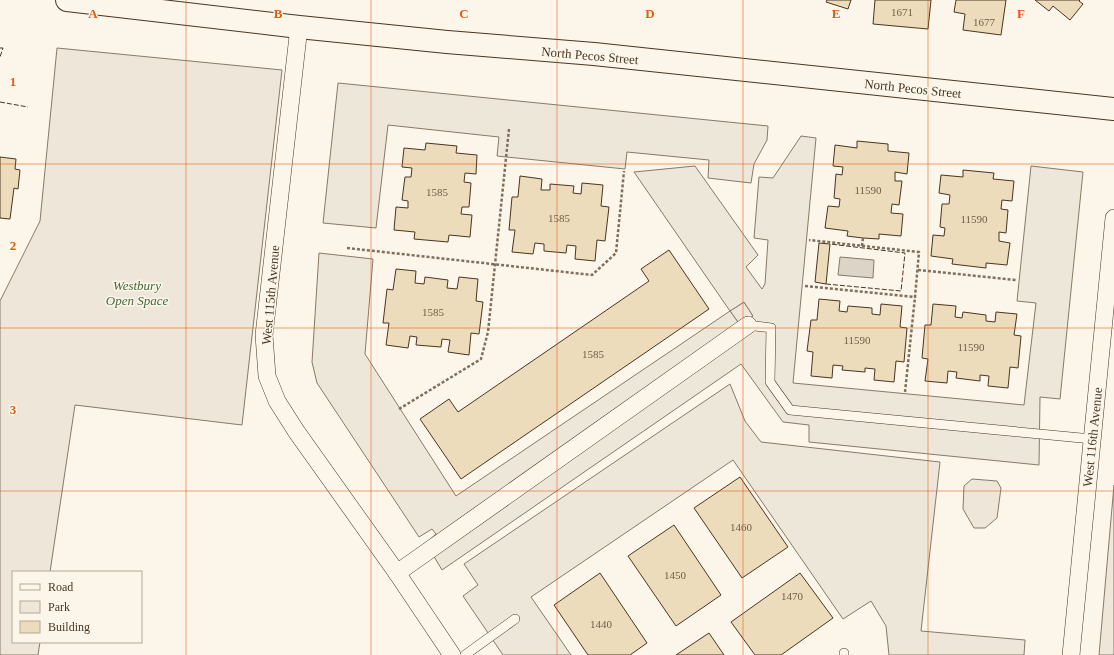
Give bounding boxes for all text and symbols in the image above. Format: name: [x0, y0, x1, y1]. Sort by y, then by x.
text: A: [88, 6, 98, 21]
text: B: [274, 6, 283, 21]
text: C: [459, 6, 469, 21]
text: D: [645, 6, 655, 21]
text: E: [832, 6, 840, 21]
house number: 1671: [891, 6, 913, 18]
text: F: [1017, 6, 1025, 21]
house number: 1677: [973, 16, 996, 28]
street label: North Pecos Street: [541, 44, 640, 67]
text: 1: [10, 74, 16, 89]
street label: North Pecos Street: [864, 76, 963, 101]
house number: 11590: [854, 184, 882, 196]
house number: 1585: [426, 186, 449, 198]
house number: 1585: [548, 212, 571, 224]
house number: 11590: [960, 213, 988, 225]
text: 2: [10, 238, 16, 253]
street label: West 115th Avenue: [259, 244, 282, 346]
park label: Westbury Open Space: [106, 278, 168, 308]
house number: 1585: [422, 306, 445, 318]
house number: 11590: [843, 334, 871, 346]
house number: 11590: [957, 341, 985, 353]
house number: 1585: [582, 348, 605, 360]
street label: West 116th Avenue: [1080, 386, 1105, 488]
text: 3: [10, 402, 17, 417]
house number: 1460: [730, 521, 753, 533]
house number: 1450: [664, 569, 687, 581]
legend: [12, 571, 142, 643]
text: Road: [48, 580, 73, 594]
house number: 1470: [781, 590, 804, 602]
text: Park: [48, 600, 70, 614]
house number: 1440: [590, 618, 613, 630]
text: Building: [48, 620, 90, 634]

